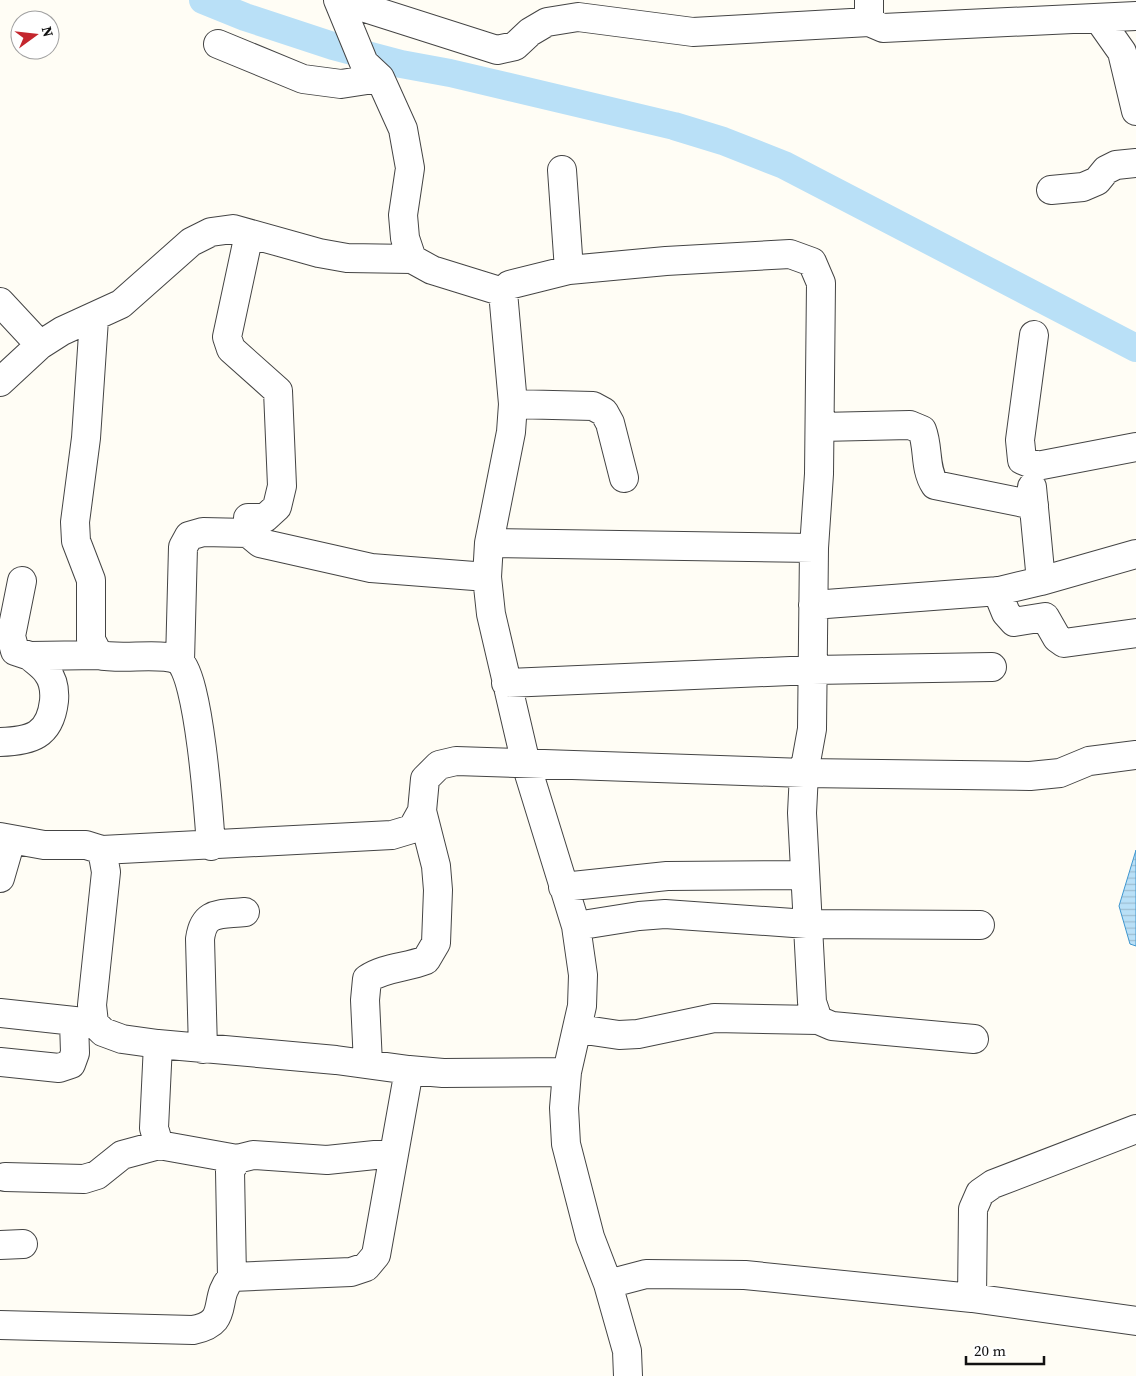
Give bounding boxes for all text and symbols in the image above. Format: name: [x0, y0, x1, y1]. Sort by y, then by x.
north arrow: [10, 10, 60, 60]
text: N: [37, 24, 59, 39]
scale bar: [966, 1334, 1044, 1366]
text: 20 m: [974, 1340, 1006, 1361]

